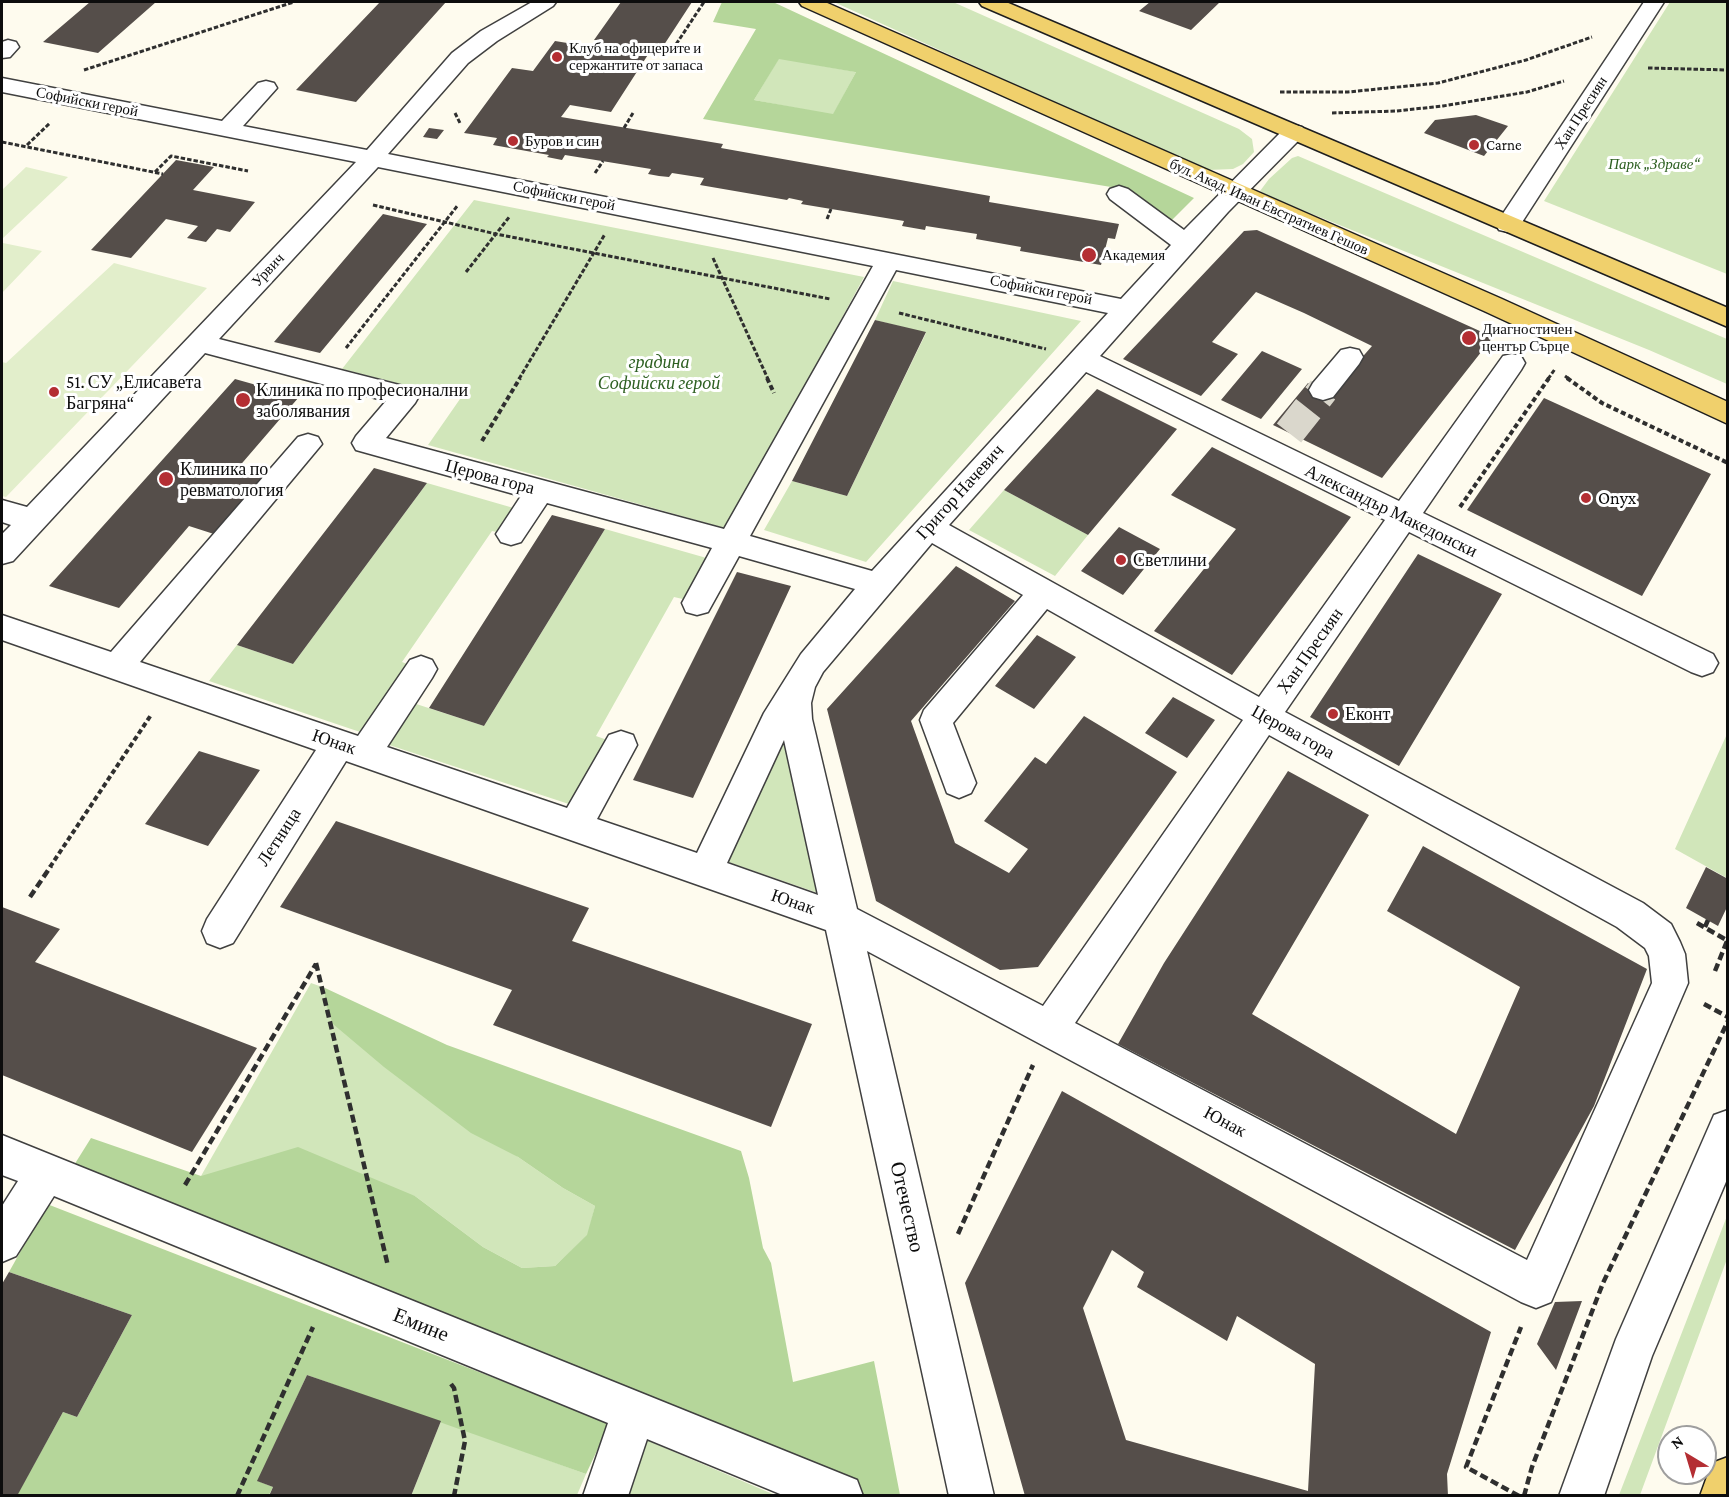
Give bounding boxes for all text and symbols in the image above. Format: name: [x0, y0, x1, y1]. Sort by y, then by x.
place label: Клуб на офицерите и сержантите от запаса: [569, 39, 703, 74]
marker: Клуб на офицерите и сержантите от запаса: [550, 50, 564, 64]
street label: Хан Пресиян: [1551, 73, 1611, 153]
street label: Софийски герой: [34, 83, 140, 121]
place label: Буров и син: [525, 132, 599, 150]
marker: Буров и син: [506, 134, 520, 148]
place label: Carne: [1486, 136, 1522, 154]
marker: Carne: [1467, 138, 1481, 152]
street label: бул. Акад. Иван Евстратиев Гешов: [1167, 155, 1371, 259]
park label: Парк „Здраве“: [1608, 155, 1700, 173]
street label: Софийски герой: [511, 177, 617, 215]
marker: Академия: [1080, 246, 1098, 264]
place label: Академия: [1102, 246, 1165, 264]
street label: Урвич: [248, 249, 288, 291]
street label: Софийски герой: [988, 271, 1094, 309]
place label: Диагностичен център Сърце: [1482, 320, 1572, 355]
marker: Диагностичен център Сърце: [1460, 329, 1478, 347]
park label: градина Софийски герой: [598, 351, 720, 394]
place label: 51. СУ „Елисавета Багряна“: [66, 371, 201, 413]
place label: Клиника по професионални заболявания: [256, 379, 468, 422]
marker: 51. СУ „Елисавета Багряна“: [47, 385, 61, 399]
marker: Клиника по професионални заболявания: [234, 391, 252, 409]
street label: Григор Начевич: [912, 440, 1008, 544]
street label: Церова гора: [443, 455, 537, 499]
place label: Клиника по ревматология: [180, 458, 284, 500]
street label: Александър Македонски: [1301, 460, 1481, 562]
marker: Клиника по ревматология: [157, 470, 175, 488]
place label: Onyx: [1598, 487, 1636, 509]
marker: Onyx: [1579, 491, 1593, 505]
place label: Светлини: [1133, 549, 1207, 571]
marker: Светлини: [1114, 553, 1128, 567]
street label: Хан Пресиян: [1272, 604, 1348, 698]
street label: Церова гора: [1248, 700, 1338, 764]
place label: Еконт: [1345, 703, 1390, 725]
marker: Еконт: [1326, 707, 1340, 721]
street label: Юнак: [309, 724, 359, 760]
street label: Летница: [252, 804, 306, 870]
street label: Юнак: [768, 884, 818, 920]
street label: Юнак: [1200, 1102, 1250, 1142]
street label: Отечество: [884, 1159, 930, 1255]
street label: Емине: [389, 1302, 453, 1348]
north arrow: [1657, 1425, 1717, 1485]
text: N: [1667, 1432, 1686, 1452]

